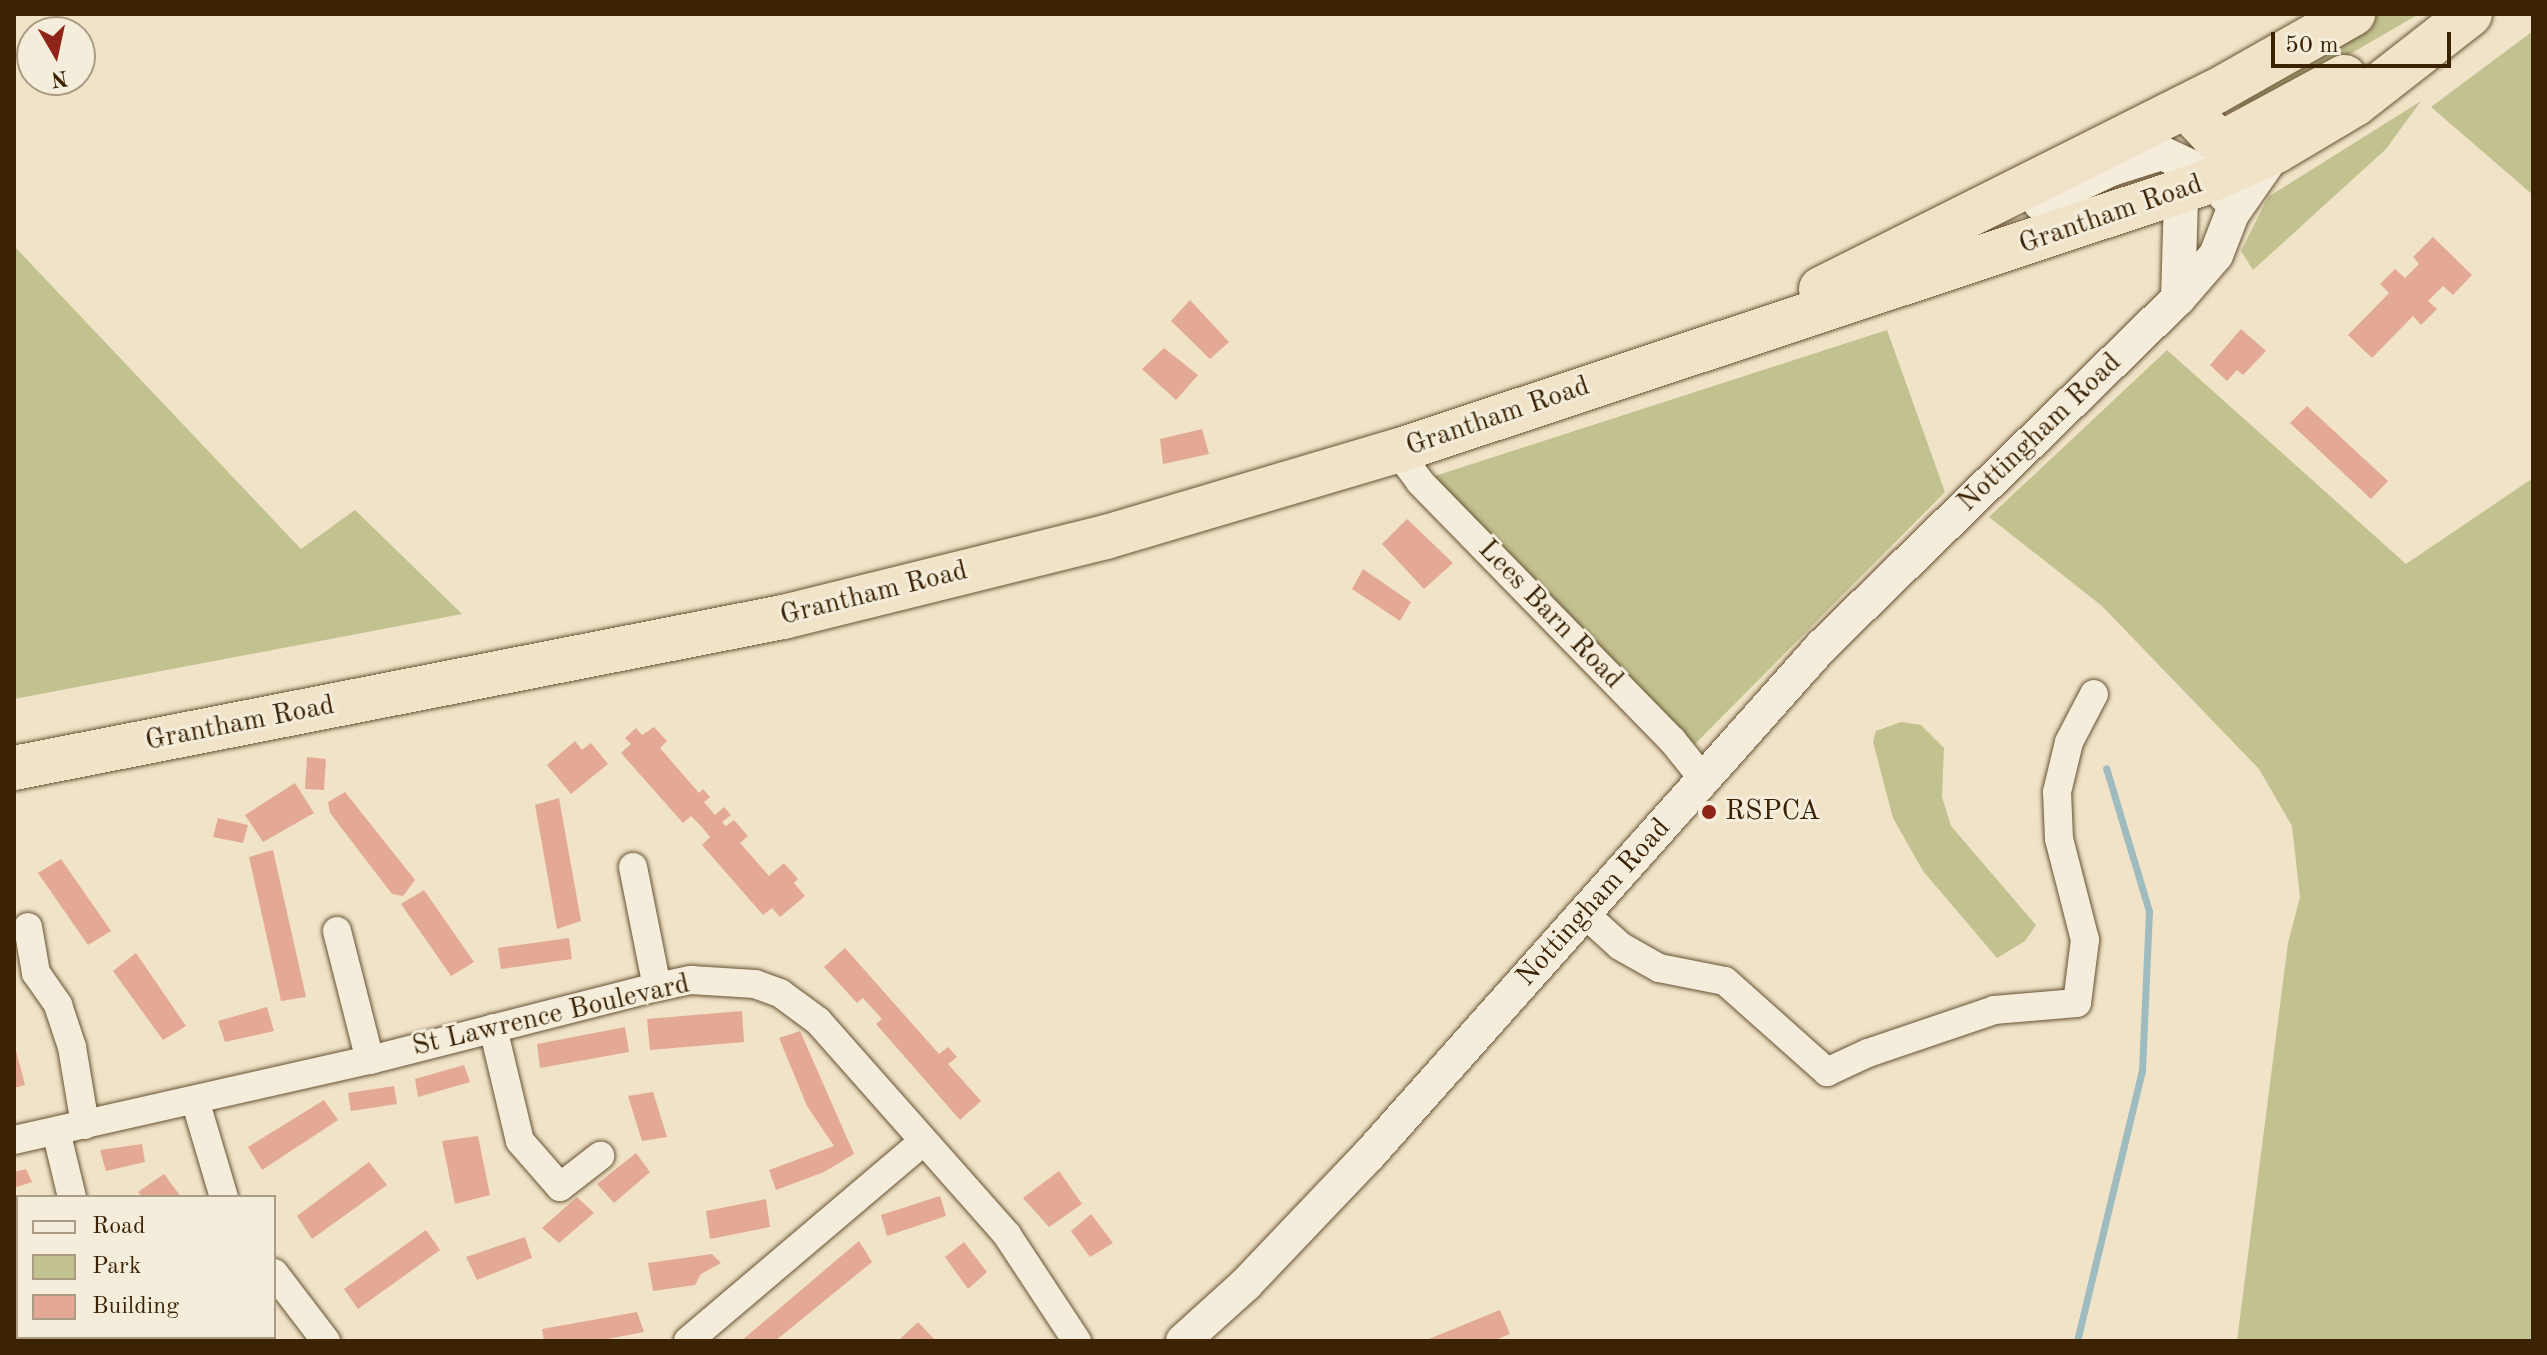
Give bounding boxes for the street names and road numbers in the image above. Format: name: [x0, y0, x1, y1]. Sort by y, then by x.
street label: Grantham Road: [2015, 168, 2207, 262]
street label: Nottingham Road: [1951, 346, 2129, 520]
street label: Grantham Road: [1402, 370, 1594, 464]
street label: Lees Barn Road: [1470, 533, 1630, 697]
street label: Grantham Road: [777, 554, 971, 634]
street label: Grantham Road: [143, 689, 337, 759]
street label: Nottingham Road: [1510, 812, 1678, 994]
street label: St Lawrence Boulevard: [409, 968, 693, 1064]

